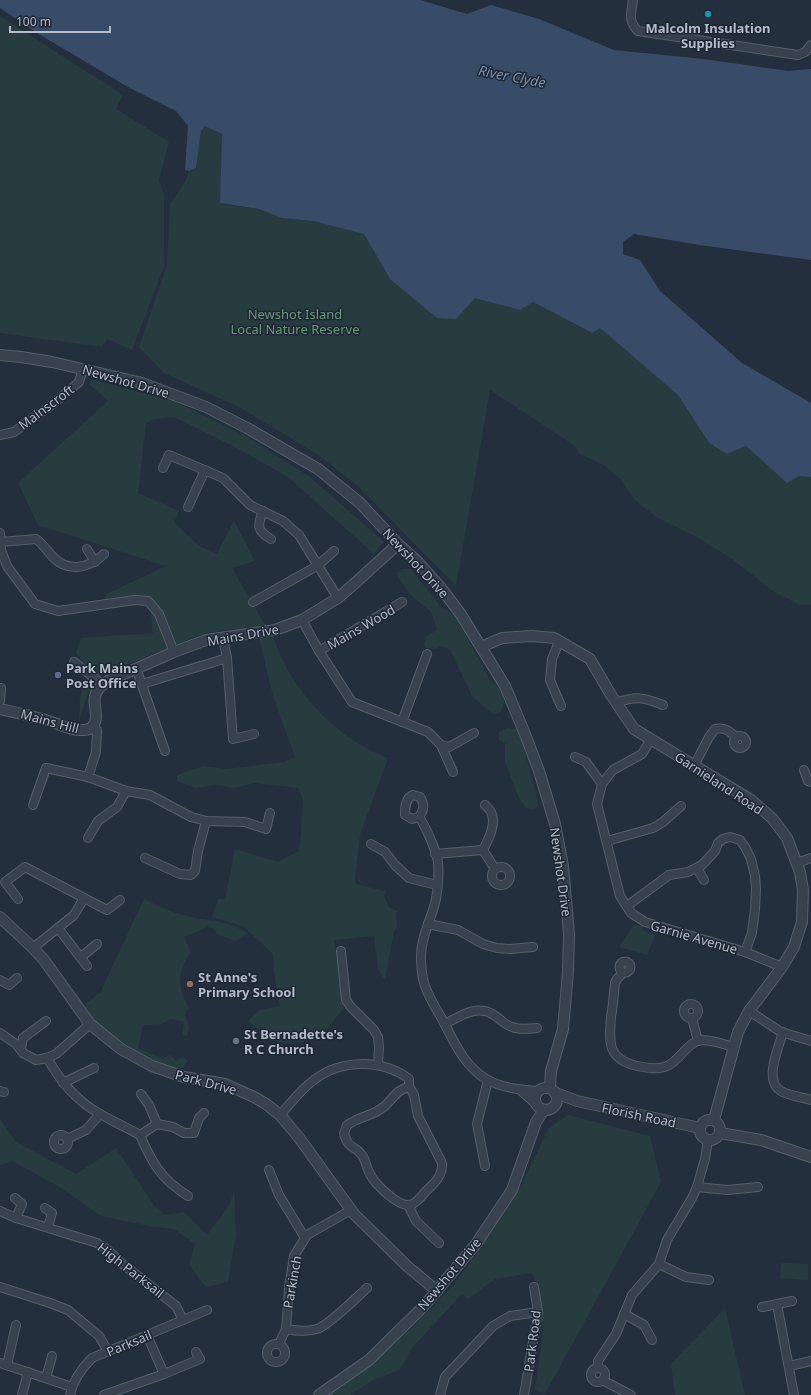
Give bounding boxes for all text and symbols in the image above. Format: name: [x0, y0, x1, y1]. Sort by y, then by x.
scale bar: [10, 8, 110, 34]
marker: Malcolm Insulation Supplies: [703, 9, 713, 19]
text: 100 m: [16, 13, 51, 30]
place label: Malcolm Insulation Supplies: [646, 19, 770, 52]
water label: River Clyde: [477, 60, 547, 92]
park label: Newshot Island Local Nature Reserve: [231, 305, 359, 338]
street label: Newshot Drive: [80, 360, 172, 402]
street label: Mainscroft: [15, 380, 78, 434]
street label: Newshot Drive: [379, 524, 453, 602]
street label: Mains Wood: [324, 600, 398, 654]
street label: Mains Drive: [206, 620, 280, 650]
place label: Park Mains Post Office: [66, 659, 138, 692]
marker: Park Mains Post Office: [53, 670, 63, 680]
street label: Mains Hill: [19, 705, 81, 737]
street label: Garnieland Road: [671, 748, 767, 818]
street label: Newshot Drive: [546, 826, 576, 918]
street label: Garnie Avenue: [648, 916, 740, 958]
place label: St Anne's Primary School: [198, 968, 295, 1001]
marker: St Anne's Primary School: [185, 979, 195, 989]
place label: St Bernadette's R C Church: [244, 1025, 343, 1058]
marker: St Bernadette's R C Church: [231, 1036, 241, 1046]
street label: Park Drive: [173, 1065, 239, 1099]
street label: Florish Road: [600, 1098, 678, 1132]
street label: Newshot Drive: [413, 1234, 485, 1314]
street label: High Parksail: [94, 1238, 168, 1302]
street label: Parkinch: [279, 1254, 305, 1310]
street label: Park Road: [519, 1309, 545, 1373]
street label: Parksail: [104, 1325, 154, 1361]

